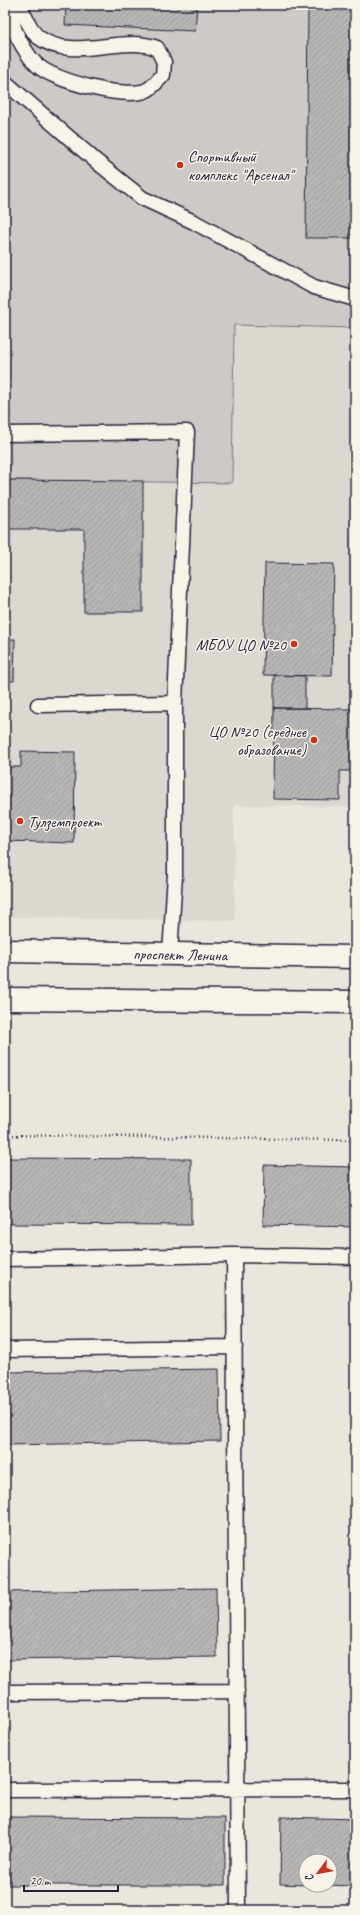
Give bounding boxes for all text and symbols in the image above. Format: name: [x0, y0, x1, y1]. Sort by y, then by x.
place label: Спортивный комплекс "Арсенал": [188, 147, 296, 185]
marker: Спортивный комплекс "Арсенал": [175, 160, 185, 170]
place label: МБОУ ЦО №20: [196, 635, 288, 655]
marker: МБОУ ЦО №20: [289, 639, 299, 649]
place label: ЦО №20 (среднее образование): [208, 722, 308, 760]
marker: ЦО №20 (среднее образование): [309, 735, 319, 745]
place label: Тулземпроект: [28, 812, 103, 832]
marker: Тулземпроект: [15, 816, 25, 826]
street label: проспект Ленина: [133, 944, 229, 966]
north arrow: [298, 1853, 338, 1893]
scale bar: [24, 1867, 118, 1893]
text: С: [301, 1871, 317, 1884]
text: 20 m: [30, 1873, 52, 1889]

